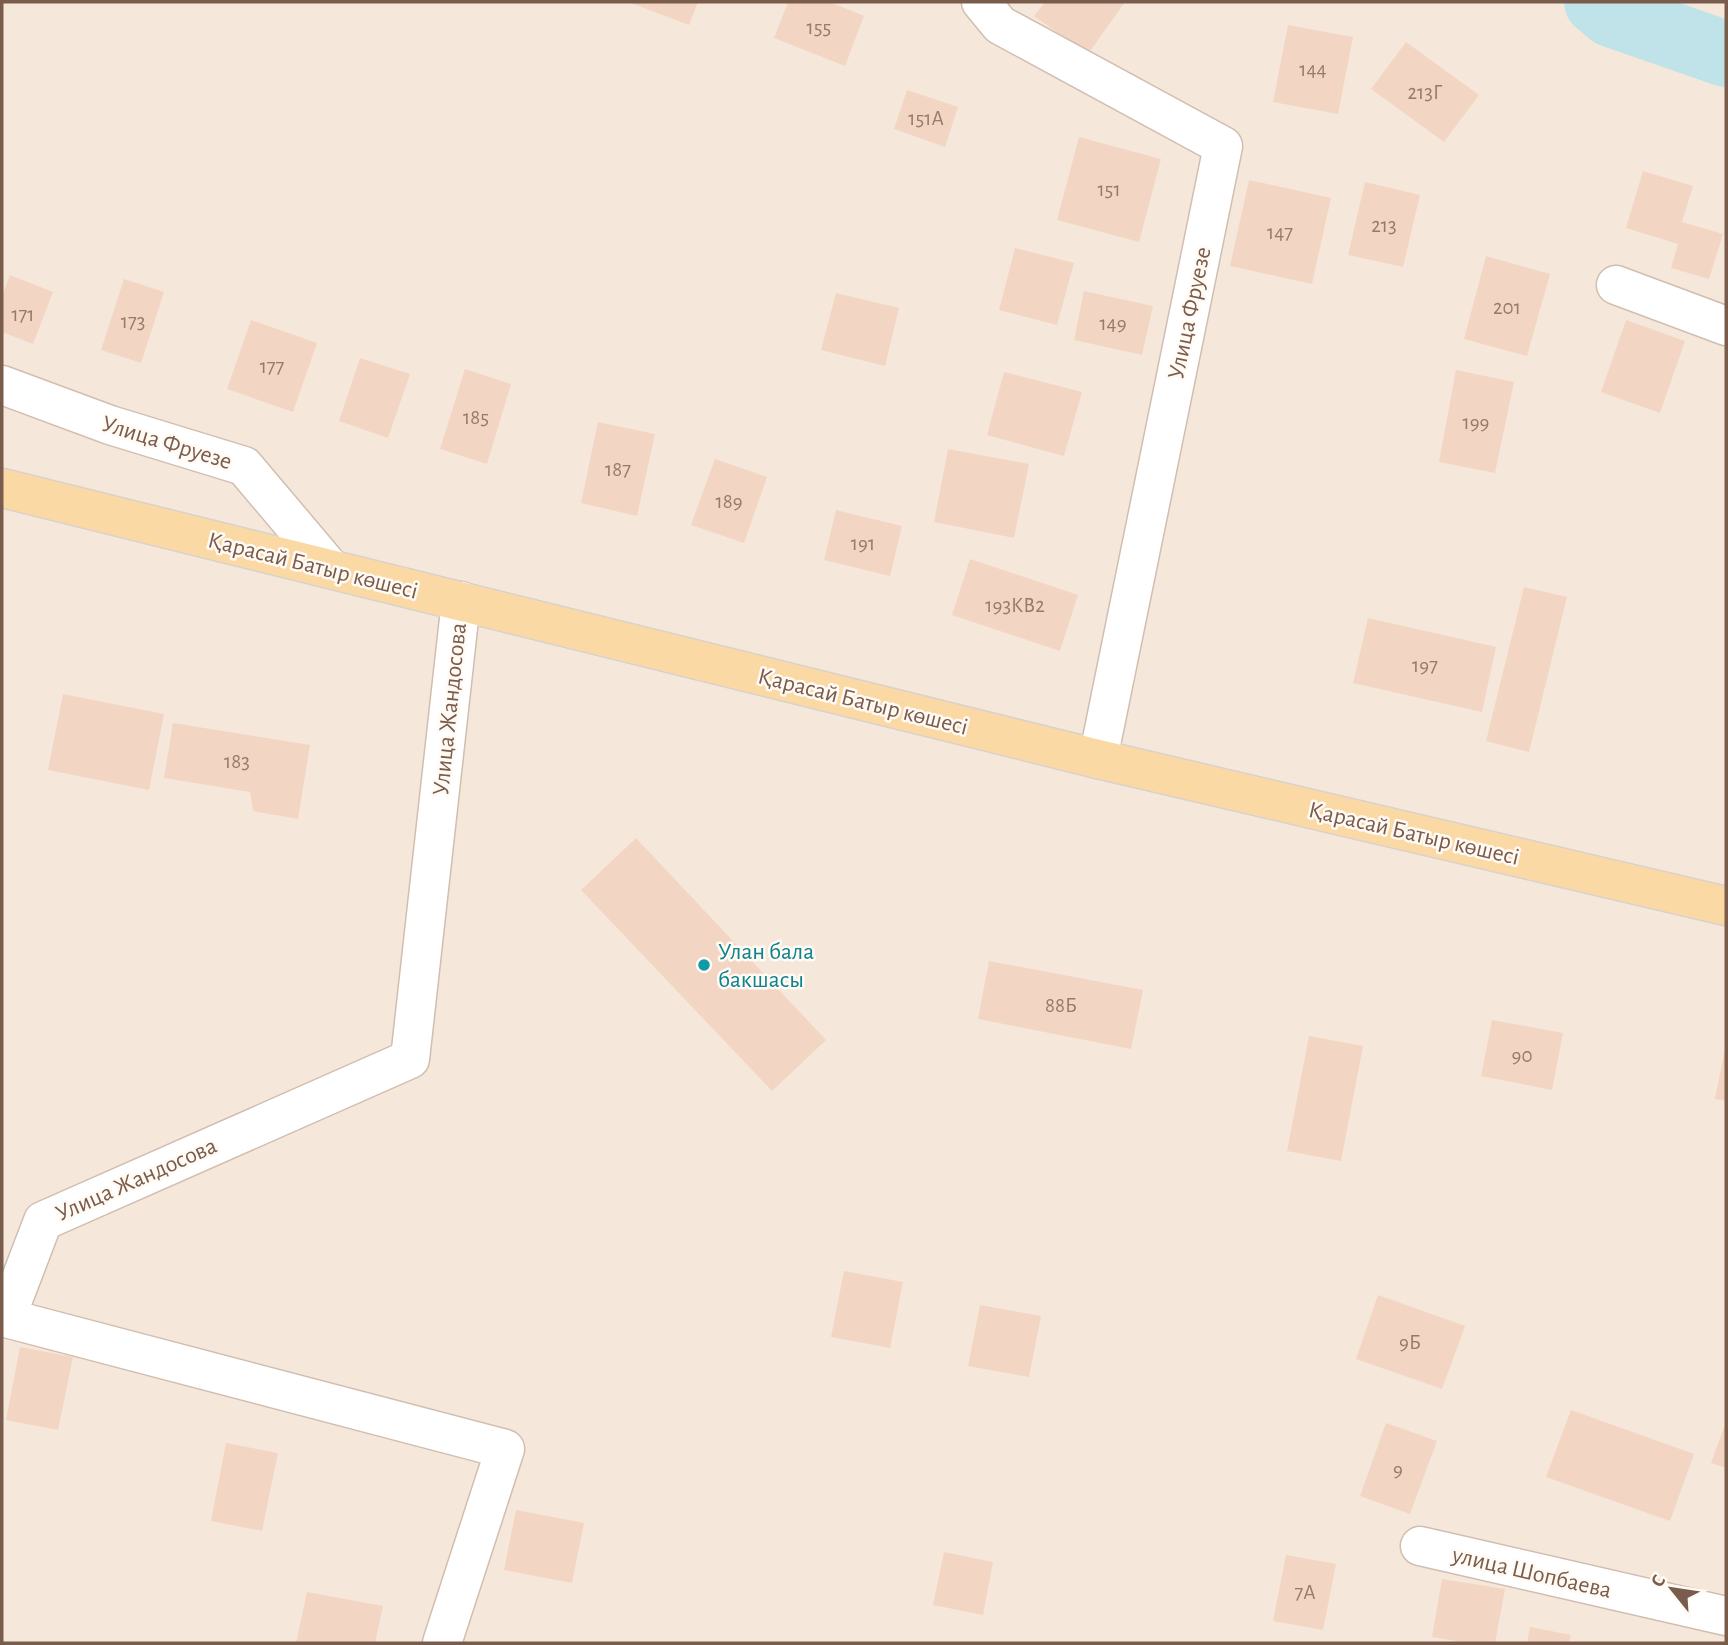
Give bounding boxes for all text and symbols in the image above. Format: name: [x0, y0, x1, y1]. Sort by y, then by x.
house number: 155: [807, 17, 831, 38]
house number: 144: [1299, 59, 1327, 80]
house number: 213Г: [1408, 82, 1443, 103]
house number: 151А: [908, 108, 944, 129]
house number: 151: [1097, 179, 1121, 200]
house number: 213: [1371, 215, 1397, 236]
house number: 147: [1267, 222, 1293, 243]
street label: Улица Фруезе: [1164, 245, 1216, 382]
house number: 201: [1493, 297, 1521, 318]
house number: 171: [11, 304, 35, 325]
house number: 173: [121, 311, 145, 332]
house number: 149: [1099, 313, 1127, 334]
house number: 177: [260, 356, 285, 377]
house number: 185: [463, 407, 489, 428]
street label: Улица Фруезе: [99, 412, 235, 474]
house number: 199: [1463, 412, 1489, 433]
house number: 187: [605, 459, 631, 480]
house number: 189: [715, 491, 743, 512]
street label: Қарасай Батыр көшесі: [205, 528, 420, 604]
house number: 191: [851, 533, 875, 554]
house number: 193КВ2: [985, 595, 1045, 616]
street label: Улица Жандосова: [429, 621, 471, 797]
house number: 197: [1412, 655, 1438, 676]
street label: Қарасай Батыр көшесі: [755, 664, 970, 740]
house number: 183: [224, 751, 250, 772]
street label: Қарасай Батыр көшесі: [1306, 798, 1521, 870]
place label: Улан бала бакшасы: [718, 940, 814, 992]
marker: Улан бала бакшасы: [696, 957, 712, 973]
house number: 88Б: [1045, 995, 1077, 1016]
house number: 90: [1512, 1045, 1532, 1066]
street label: Улица Жандосова: [52, 1134, 221, 1226]
house number: 9Б: [1399, 1332, 1421, 1353]
house number: 9: [1393, 1459, 1403, 1480]
street label: улица Шопбаева: [1449, 1543, 1614, 1603]
north arrow: [1637, 1554, 1707, 1624]
text: С: [1648, 1572, 1669, 1591]
house number: 7А: [1294, 1582, 1316, 1603]

